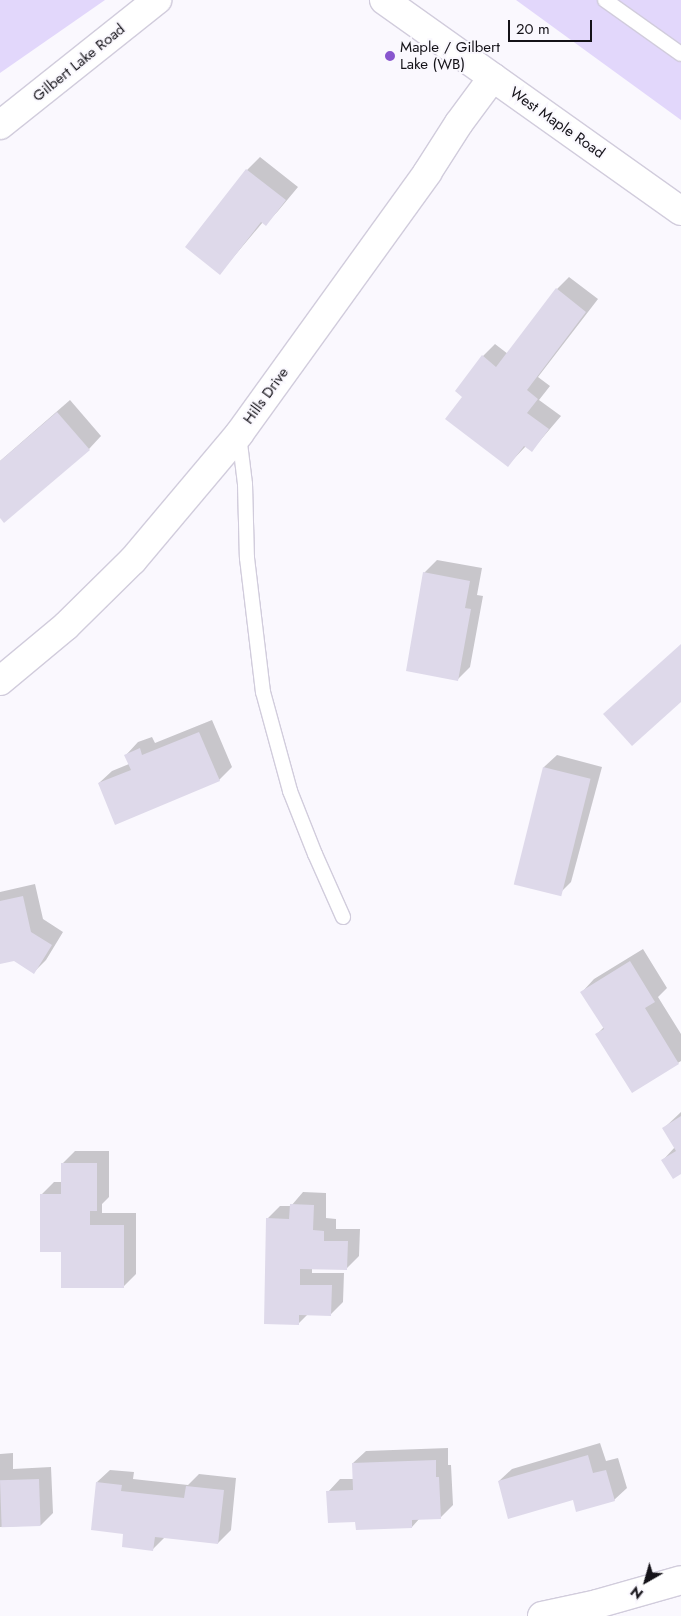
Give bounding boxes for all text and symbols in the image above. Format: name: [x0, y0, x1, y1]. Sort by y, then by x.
scale bar: [511, 10, 595, 42]
text: 20 m: [516, 18, 550, 40]
street label: Gilbert Lake Road: [29, 20, 129, 106]
place label: Maple / Gilbert Lake (WB): [400, 38, 500, 73]
marker: Maple / Gilbert Lake (WB): [384, 50, 396, 62]
street label: West Maple Road: [506, 84, 608, 162]
street label: Hills Drive: [239, 364, 293, 428]
north arrow: [621, 1556, 671, 1606]
text: N: [626, 1582, 647, 1604]

